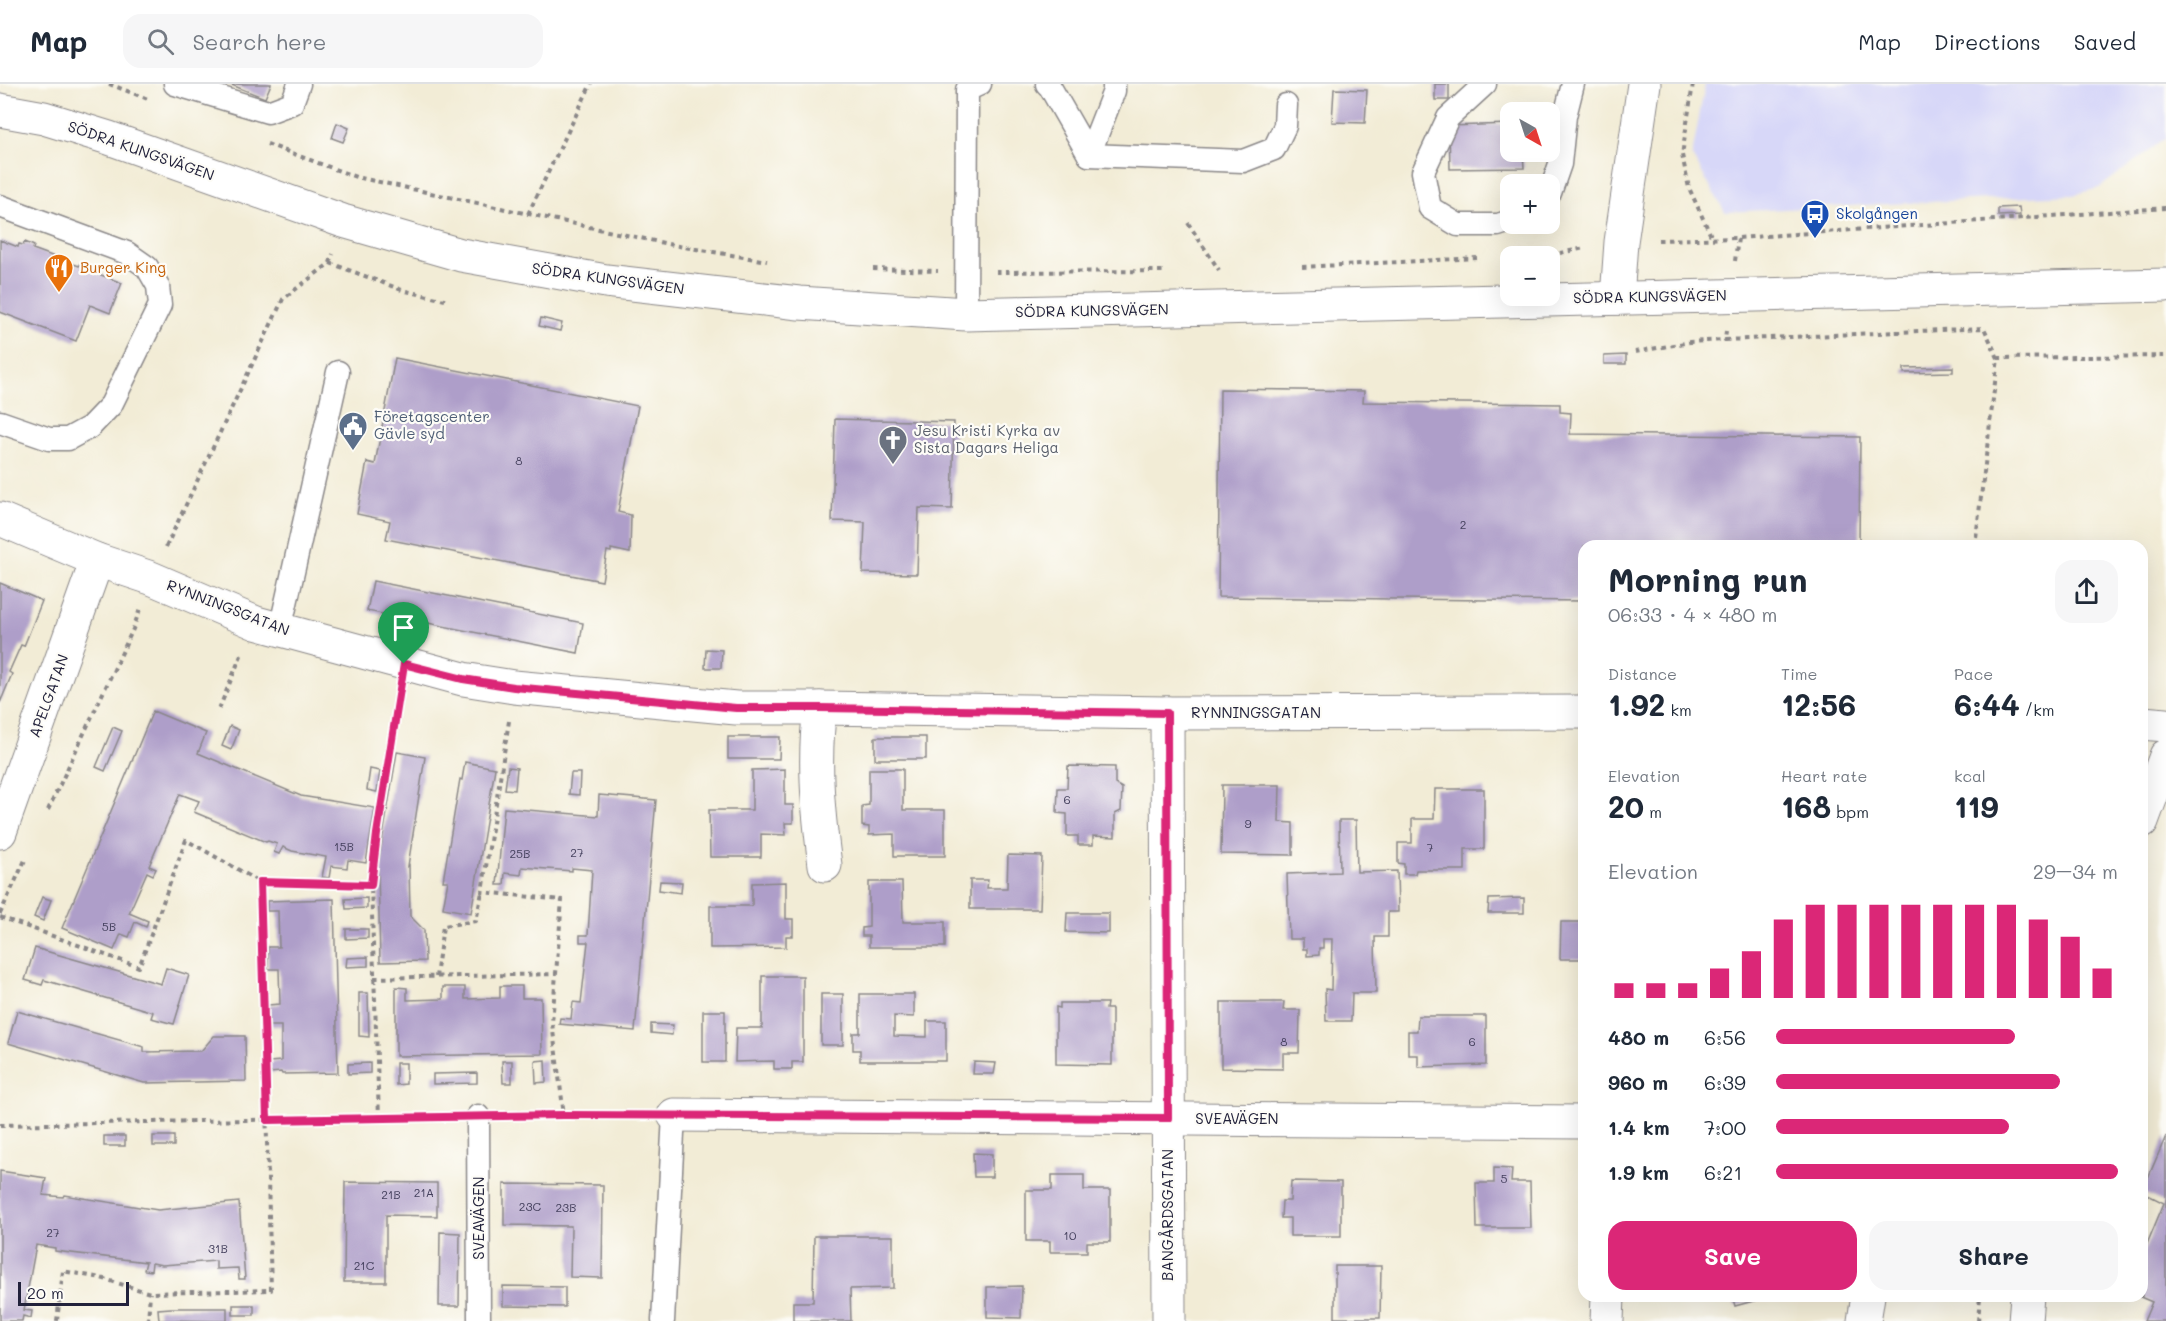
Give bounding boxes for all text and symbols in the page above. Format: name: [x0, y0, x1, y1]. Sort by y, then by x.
search box: [123, 14, 543, 68]
text: Map: [30, 23, 87, 59]
icon: search: [144, 25, 177, 58]
text: Search here: [192, 27, 326, 56]
text: Map: [1858, 28, 1901, 55]
text: Directions: [1934, 28, 2041, 55]
text: Saved: [2074, 28, 2136, 55]
north arrow: [1500, 102, 1560, 162]
map controls: [1500, 102, 1560, 306]
street label: SÖDRA KUNGSVÄGEN: [65, 116, 217, 185]
button: +: [1500, 174, 1560, 234]
bus stop icon: Skolgången: [1799, 198, 1831, 240]
place label: Skolgången: [1836, 203, 1918, 223]
button: −: [1500, 246, 1560, 306]
restaurant icon: Burger King: [43, 252, 75, 294]
place label: Burger King: [80, 257, 166, 277]
street label: SÖDRA KUNGSVÄGEN: [531, 257, 686, 299]
street label: SÖDRA KUNGSVÄGEN: [1573, 285, 1727, 307]
street label: SÖDRA KUNGSVÄGEN: [1015, 299, 1169, 321]
place label: Företagscenter Gävle syd: [374, 406, 490, 443]
public building icon: Företagscenter Gävle syd: [337, 410, 369, 452]
place label: Jesu Kristi Kyrka av Sista Dagars Heliga: [914, 420, 1060, 457]
church icon: Jesu Kristi Kyrka av Sista Dagars Heliga: [877, 424, 909, 466]
house number: 8: [515, 452, 523, 468]
house number: 2: [1460, 516, 1466, 532]
text: Morning run: [1608, 557, 1808, 600]
button: share: [2055, 560, 2118, 623]
street label: RYNNINGSGATAN: [164, 574, 293, 640]
text: 06:33 · 4 × 480 m: [1608, 601, 1777, 627]
pin: [378, 602, 429, 664]
icon: arrive: [387, 611, 420, 644]
street label: APELGATAN: [24, 651, 72, 740]
text: Distance: [1608, 663, 1677, 684]
text: Time: [1781, 663, 1817, 684]
text: Pace: [1954, 663, 1993, 684]
text: 1.92: [1608, 684, 1665, 724]
text: 12:56: [1781, 684, 1856, 724]
text: 6:44: [1954, 684, 2020, 724]
text: km: [1665, 699, 1692, 720]
text: /km: [2020, 699, 2054, 720]
street label: RYNNINGSGATAN: [1191, 702, 1321, 722]
text: Elevation: [1608, 765, 1680, 786]
text: Heart rate: [1781, 765, 1867, 786]
text: kcal: [1954, 765, 1986, 786]
text: 20: [1608, 786, 1644, 826]
text: 168: [1781, 786, 1831, 826]
text: 119: [1954, 786, 1999, 826]
house number: 6: [1063, 791, 1071, 807]
text: m: [1644, 801, 1662, 822]
text: bpm: [1831, 801, 1869, 822]
house number: 9: [1244, 815, 1252, 831]
house number: 15B: [334, 838, 354, 854]
house number: 7: [1427, 839, 1434, 855]
house number: 27: [570, 844, 584, 860]
house number: 25B: [509, 845, 531, 861]
text: Elevation: [1608, 858, 1698, 884]
text: 29–34 m: [2033, 858, 2118, 884]
house number: 5B: [102, 918, 116, 934]
text: 480 m: [1608, 1024, 1669, 1050]
text: 6:56: [1704, 1024, 1746, 1050]
house number: 8: [1280, 1033, 1288, 1049]
house number: 6: [1468, 1033, 1476, 1049]
text: 960 m: [1608, 1069, 1668, 1095]
text: 6:39: [1704, 1069, 1746, 1095]
street label: SVEAVÄGEN: [1195, 1108, 1279, 1128]
text: 1.4 km: [1608, 1114, 1670, 1140]
text: 7:00: [1704, 1114, 1746, 1140]
street label: BANGÅRDSGATAN: [1157, 1149, 1177, 1281]
text: 1.9 km: [1608, 1159, 1669, 1185]
text: 6:21: [1704, 1159, 1742, 1185]
house number: 5: [1501, 1170, 1508, 1186]
street label: SVEAVÄGEN: [468, 1176, 488, 1260]
house number: 21A: [414, 1184, 434, 1200]
house number: 21B: [381, 1186, 401, 1202]
house number: 23C: [519, 1198, 542, 1214]
house number: 23B: [555, 1199, 577, 1215]
button: Save: [1608, 1221, 1857, 1290]
button: Share: [1869, 1221, 2118, 1290]
house number: 27: [46, 1224, 60, 1240]
house number: 10: [1064, 1227, 1077, 1243]
house number: 31B: [208, 1240, 228, 1256]
house number: 21C: [354, 1257, 375, 1273]
scale bar: [18, 1279, 129, 1306]
text: 20 m: [27, 1282, 64, 1303]

